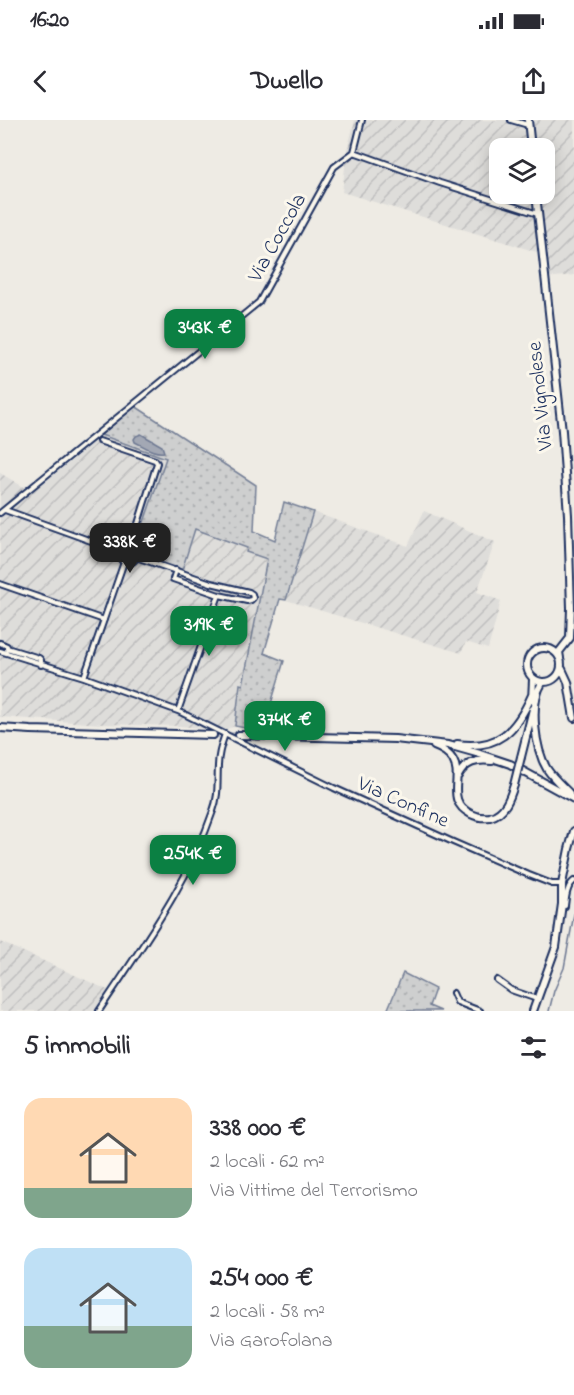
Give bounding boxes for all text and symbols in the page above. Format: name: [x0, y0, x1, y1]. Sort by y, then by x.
text: 16:20: [30, 5, 69, 37]
text: Dwello: [251, 62, 323, 101]
icon: back: [24, 65, 57, 98]
icon: share: [517, 65, 550, 98]
map controls: [489, 138, 555, 204]
button: layers: [489, 138, 555, 204]
street label: Via Coccola: [241, 188, 315, 289]
pin: 343K €: [156, 309, 254, 360]
text: 343K €: [178, 314, 232, 343]
street label: Via Vignolese: [520, 339, 564, 453]
pin: 338K €: [81, 523, 179, 574]
text: 338K €: [104, 528, 156, 557]
pin: 319K €: [160, 606, 258, 657]
text: 319K €: [184, 611, 234, 640]
pin: 374K €: [236, 701, 334, 752]
text: 374K €: [258, 706, 312, 735]
street label: Via Confine: [352, 769, 454, 837]
pin: 254K €: [144, 835, 242, 886]
text: 254K €: [164, 840, 222, 869]
text: 5 immobili: [24, 1028, 131, 1066]
icon: filters: [517, 1031, 550, 1064]
text: 338 000 €: [210, 1110, 306, 1148]
icon: home: [72, 1122, 144, 1194]
text: 2 locali · 62 m²: [210, 1148, 325, 1177]
text: Via Vittime del Terrorismo: [210, 1177, 418, 1206]
text: 254 000 €: [210, 1260, 313, 1298]
icon: home: [72, 1272, 144, 1344]
text: 2 locali · 58 m²: [210, 1298, 325, 1327]
text: Via Garofolana: [210, 1327, 332, 1356]

